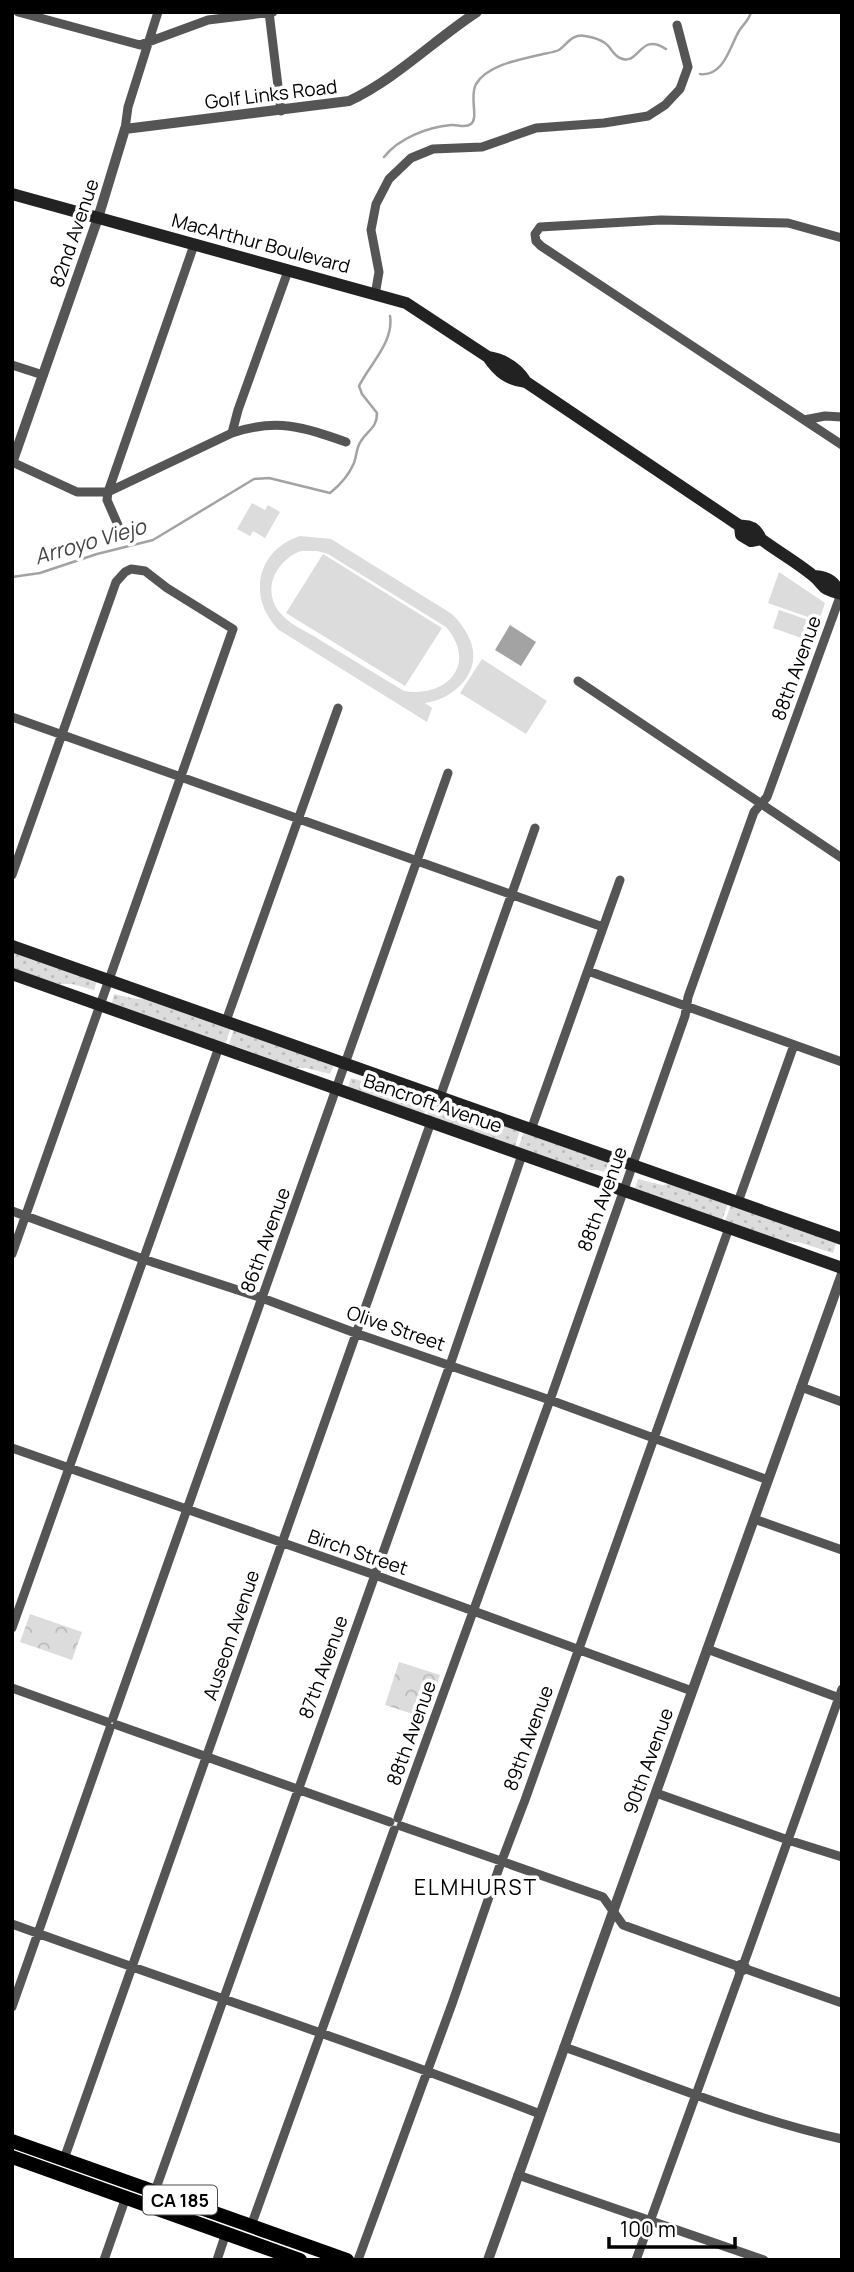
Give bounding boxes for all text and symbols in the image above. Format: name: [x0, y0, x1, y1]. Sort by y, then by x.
street label: Golf Links Road: [203, 73, 339, 115]
street label: 82nd Avenue: [43, 175, 105, 291]
street label: MacArthur Boulevard: [169, 207, 353, 279]
water label: Arroyo Viejo: [31, 511, 150, 570]
street label: 88th Avenue: [765, 612, 827, 724]
street label: Bancroft Avenue: [360, 1067, 506, 1139]
street label: 88th Avenue: [571, 1143, 633, 1255]
street label: 86th Avenue: [234, 1184, 296, 1296]
street label: Olive Street: [343, 1299, 449, 1357]
street label: Birch Street: [305, 1523, 411, 1581]
street label: Auseon Avenue: [197, 1567, 265, 1703]
street label: 87th Avenue: [292, 1612, 354, 1722]
street label: 88th Avenue: [380, 1677, 442, 1789]
street label: 89th Avenue: [497, 1682, 559, 1794]
street label: 90th Avenue: [617, 1704, 679, 1818]
district label: ELMHURST: [414, 1873, 538, 1901]
road number: CA 185: [143, 2186, 217, 2214]
scale bar: [609, 2206, 735, 2250]
text: 100 m: [620, 2215, 676, 2243]

